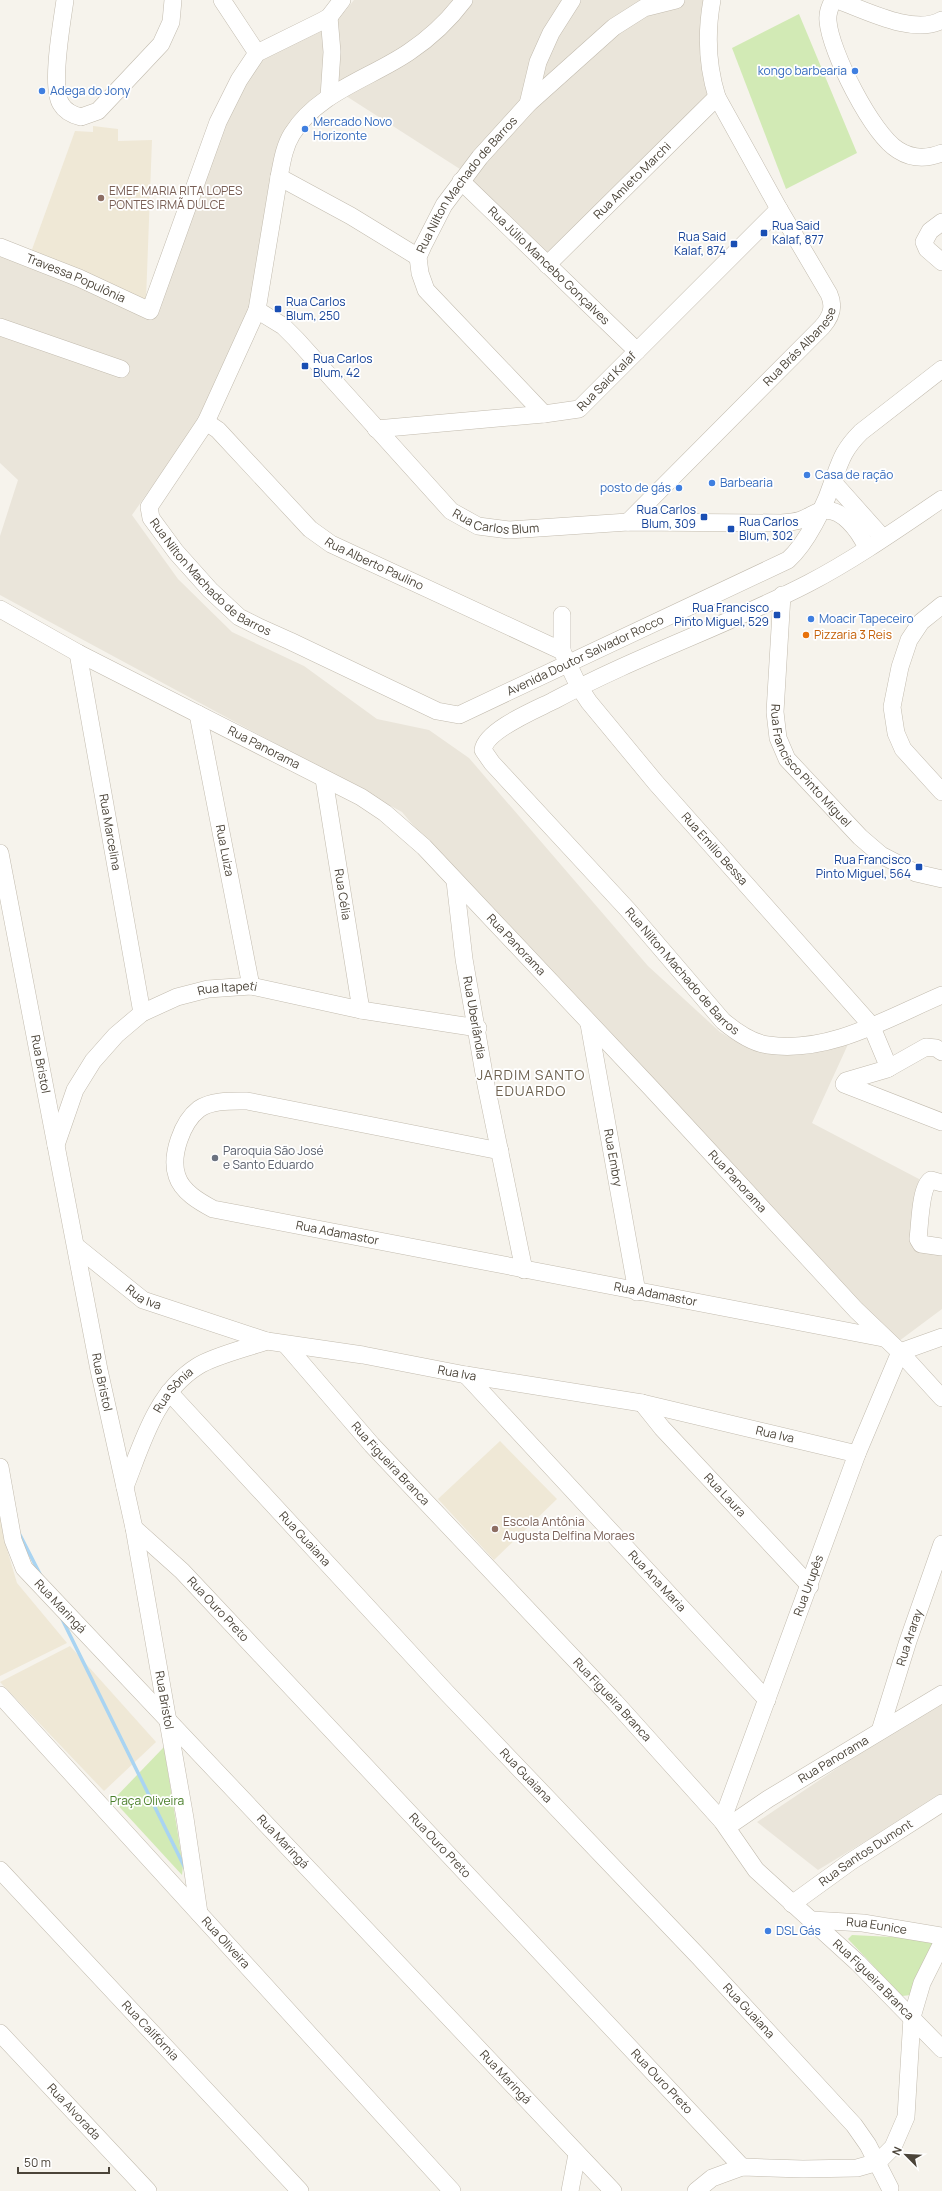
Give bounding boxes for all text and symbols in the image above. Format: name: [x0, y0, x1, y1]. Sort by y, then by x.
place label: kongo barbearia: [758, 62, 847, 79]
marker: kongo barbearia: [850, 66, 860, 76]
place label: Adega do Jony: [50, 82, 131, 99]
marker: Adega do Jony: [37, 86, 47, 96]
street label: Rua Nilton Machado de Barros: [412, 112, 521, 256]
place label: Mercado Novo Horizonte: [313, 113, 392, 144]
marker: Mercado Novo Horizonte: [300, 124, 310, 134]
street label: Rua Amleto Marchi: [589, 138, 675, 223]
place label: EMEF MARIA RITA LOPES PONTES IRMÃ DULCE: [109, 182, 242, 213]
marker: EMEF MARIA RITA LOPES PONTES IRMÃ DULCE: [96, 193, 106, 203]
street label: Rua Júlio Mancebo Gonçalves: [484, 202, 614, 328]
place label: Rua Said Kalaf, 877: [772, 217, 824, 248]
place label: Rua Said Kalaf, 874: [674, 228, 726, 259]
marker: Rua Said Kalaf, 877: [759, 228, 769, 238]
marker: Rua Said Kalaf, 874: [729, 239, 739, 249]
street label: Travessa Populônia: [24, 249, 129, 307]
place label: Rua Carlos Blum, 250: [286, 293, 345, 324]
marker: Rua Carlos Blum, 250: [273, 304, 283, 314]
street label: Rua Brás Albanese: [759, 306, 840, 390]
street label: Rua Said Kalaf: [573, 347, 640, 415]
place label: Rua Carlos Blum, 42: [313, 350, 372, 381]
marker: Rua Carlos Blum, 42: [300, 361, 310, 371]
place label: Casa de ração: [815, 466, 893, 483]
marker: Casa de ração: [802, 470, 812, 480]
place label: Barbearia: [720, 474, 773, 491]
marker: Barbearia: [707, 478, 717, 488]
place label: posto de gás: [600, 479, 671, 496]
marker: posto de gás: [674, 483, 684, 493]
place label: Rua Carlos Blum, 309: [637, 501, 696, 532]
street label: Rua Carlos Blum: [450, 505, 540, 538]
marker: Rua Carlos Blum, 309: [699, 512, 709, 522]
place label: Rua Carlos Blum, 302: [739, 513, 798, 544]
street label: Rua Nilton Machado de Barros: [146, 515, 274, 639]
marker: Rua Carlos Blum, 302: [726, 524, 736, 534]
street label: Rua Alberto Paulino: [321, 533, 427, 594]
place label: Rua Francisco Pinto Miguel, 529: [674, 599, 769, 630]
marker: Rua Francisco Pinto Miguel, 529: [772, 610, 782, 620]
place label: Moacir Tapeceiro: [819, 610, 914, 627]
street label: Avenida Doutor Salvador Rocco: [504, 611, 666, 699]
marker: Moacir Tapeceiro: [806, 614, 816, 624]
place label: Pizzaria 3 Reis: [814, 626, 892, 643]
marker: Pizzaria 3 Reis: [801, 630, 811, 640]
street label: Rua Francisco Pinto Miguel: [767, 704, 855, 831]
street label: Rua Panorama: [225, 722, 303, 773]
street label: Rua Marcelina: [95, 792, 126, 872]
street label: Rua Emilio Bessa: [678, 808, 752, 889]
street label: Rua Luiza: [212, 823, 238, 878]
place label: Rua Francisco Pinto Miguel, 564: [816, 851, 911, 882]
marker: Rua Francisco Pinto Miguel, 564: [914, 862, 924, 872]
street label: Rua Célia: [331, 868, 355, 921]
street label: Rua Nilton Machado de Barros: [622, 904, 743, 1039]
street label: Rua Panorama: [483, 910, 550, 979]
street label: Rua Uberlândia: [459, 975, 490, 1060]
street label: Rua Itapeti: [196, 977, 259, 999]
street label: Rua Bristol: [27, 1033, 55, 1095]
district label: JARDIM SANTO EDUARDO: [477, 1065, 585, 1100]
street label: Rua Embry: [600, 1127, 627, 1189]
place label: Paroquia São José e Santo Eduardo: [223, 1142, 324, 1173]
street label: Rua Panorama: [705, 1146, 771, 1216]
marker: Paroquia São José e Santo Eduardo: [210, 1153, 220, 1163]
street label: Rua Adamastor: [294, 1216, 381, 1249]
street label: Rua Adamastor: [613, 1277, 699, 1310]
street label: Rua Iva: [122, 1280, 164, 1314]
street label: Rua Bristol: [88, 1352, 117, 1413]
street label: Rua Iva: [436, 1361, 478, 1385]
street label: Rua Sônia: [149, 1363, 197, 1416]
street label: Rua Figueira Branca: [348, 1418, 434, 1509]
street label: Rua Iva: [754, 1421, 796, 1447]
street label: Rua Laura: [700, 1469, 750, 1520]
street label: Rua Guaiana: [275, 1507, 335, 1570]
place label: Escola Antônia Augusta Delfina Moraes: [503, 1513, 635, 1544]
marker: Escola Antônia Augusta Delfina Moraes: [490, 1524, 500, 1534]
street label: Rua Ana Maria: [625, 1546, 690, 1615]
street label: Rua Urupês: [789, 1552, 827, 1618]
street label: Rua Ouro Preto: [184, 1573, 253, 1645]
street label: Rua Maringá: [31, 1575, 90, 1637]
street label: Rua Araray: [892, 1606, 927, 1668]
street label: Rua Figueira Branca: [569, 1654, 656, 1745]
street label: Rua Bristol: [151, 1669, 178, 1731]
street label: Rua Panorama: [795, 1731, 871, 1787]
street label: Rua Guaiana: [496, 1744, 556, 1806]
park label: Praça Oliveira: [110, 1792, 184, 1809]
street label: Rua Ouro Preto: [405, 1809, 475, 1881]
street label: Rua Maringá: [253, 1811, 313, 1872]
street label: Rua Santos Dumont: [815, 1815, 916, 1890]
street label: Rua Oliveira: [198, 1913, 254, 1972]
street label: Rua Eunice: [846, 1913, 908, 1938]
place label: DSL Gás: [776, 1922, 821, 1939]
marker: DSL Gás: [763, 1926, 773, 1936]
street label: Rua Figueira Branca: [829, 1935, 918, 2024]
street label: Rua Guaiana: [719, 1979, 779, 2042]
street label: Rua Califórnia: [118, 1997, 183, 2064]
street label: Rua Ouro Preto: [627, 2045, 697, 2117]
street label: Rua Maringá: [476, 2046, 536, 2108]
street label: Rua Alvorada: [43, 2079, 105, 2143]
north arrow: [886, 2135, 926, 2175]
text: N: [888, 2144, 905, 2157]
scale bar: [18, 2149, 109, 2175]
text: 50 m: [24, 2154, 51, 2171]

